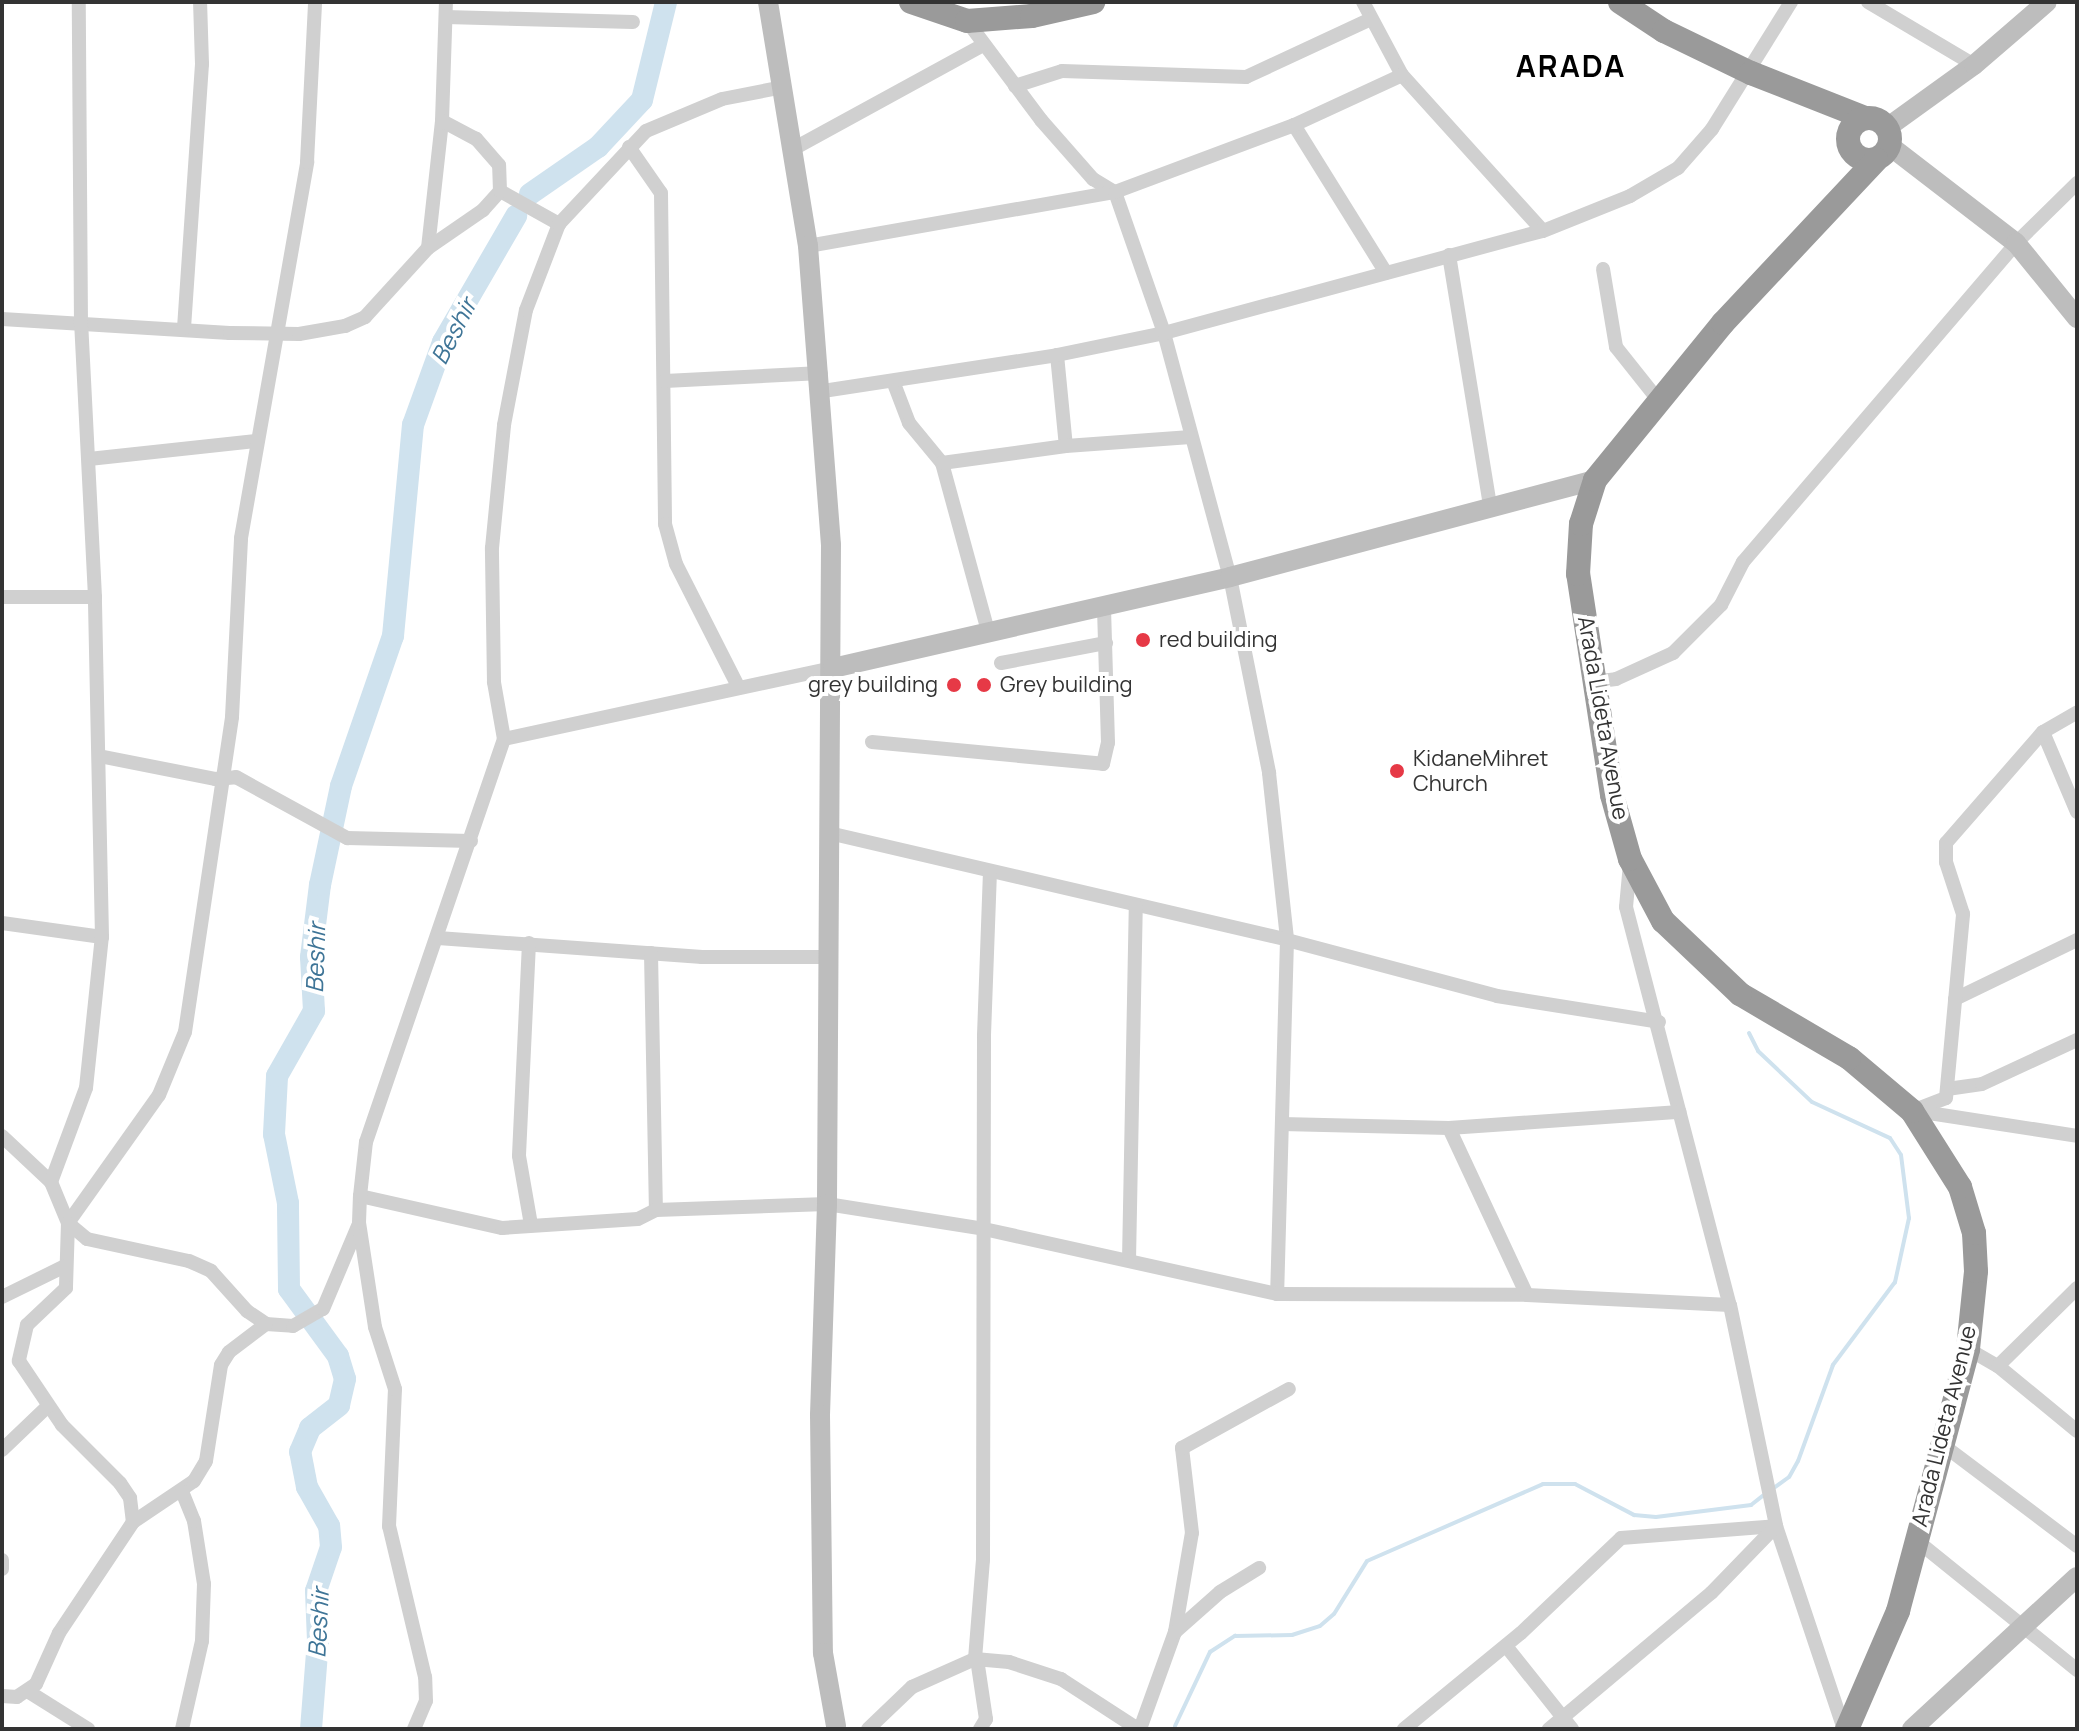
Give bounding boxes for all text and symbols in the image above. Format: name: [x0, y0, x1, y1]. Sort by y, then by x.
district label: ARADA: [1516, 48, 1626, 84]
water label: Beshir: [424, 293, 482, 369]
street label: Arada Lideta Avenue: [1572, 614, 1634, 822]
place label: red building: [1159, 627, 1278, 653]
marker: red building: [1134, 631, 1152, 649]
place label: grey building: [808, 672, 938, 698]
place label: Grey building: [1000, 672, 1132, 698]
marker: grey building: [945, 676, 963, 694]
marker: Grey building: [975, 676, 993, 694]
place label: KidaneMihret Church: [1413, 745, 1548, 796]
marker: KidaneMihret Church: [1388, 762, 1406, 780]
water label: Beshir: [299, 923, 331, 993]
street label: Arada Lideta Avenue: [1906, 1323, 1982, 1529]
water label: Beshir: [302, 1587, 334, 1659]

